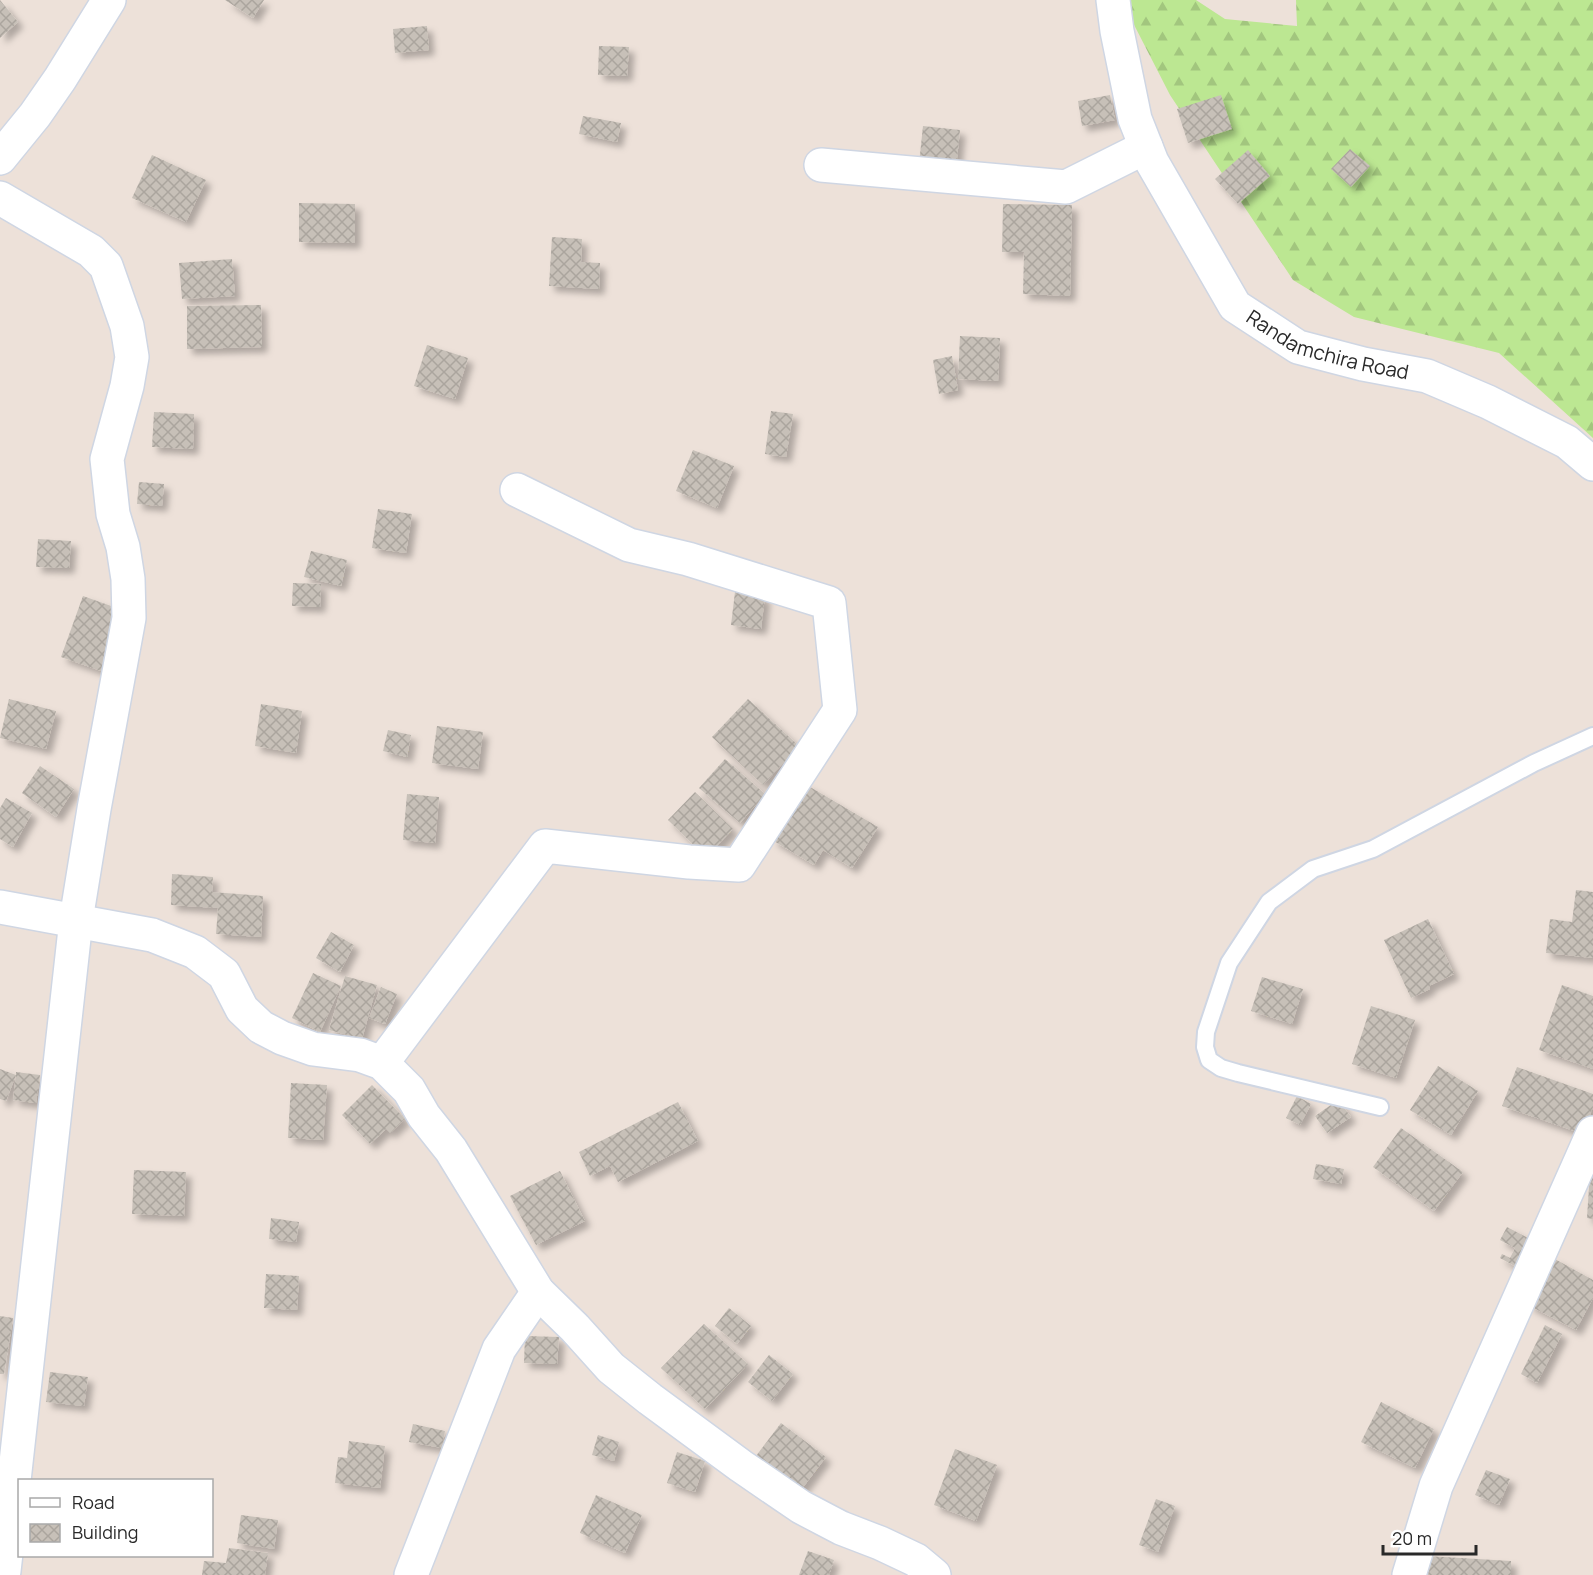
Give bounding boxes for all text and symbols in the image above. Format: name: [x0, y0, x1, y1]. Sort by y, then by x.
street label: Randamchira Road: [1242, 303, 1411, 385]
legend: [18, 1479, 213, 1557]
text: Road: [72, 1490, 115, 1514]
scale bar: [1383, 1518, 1476, 1556]
text: Building: [72, 1520, 138, 1544]
text: 20 m: [1392, 1526, 1432, 1550]

